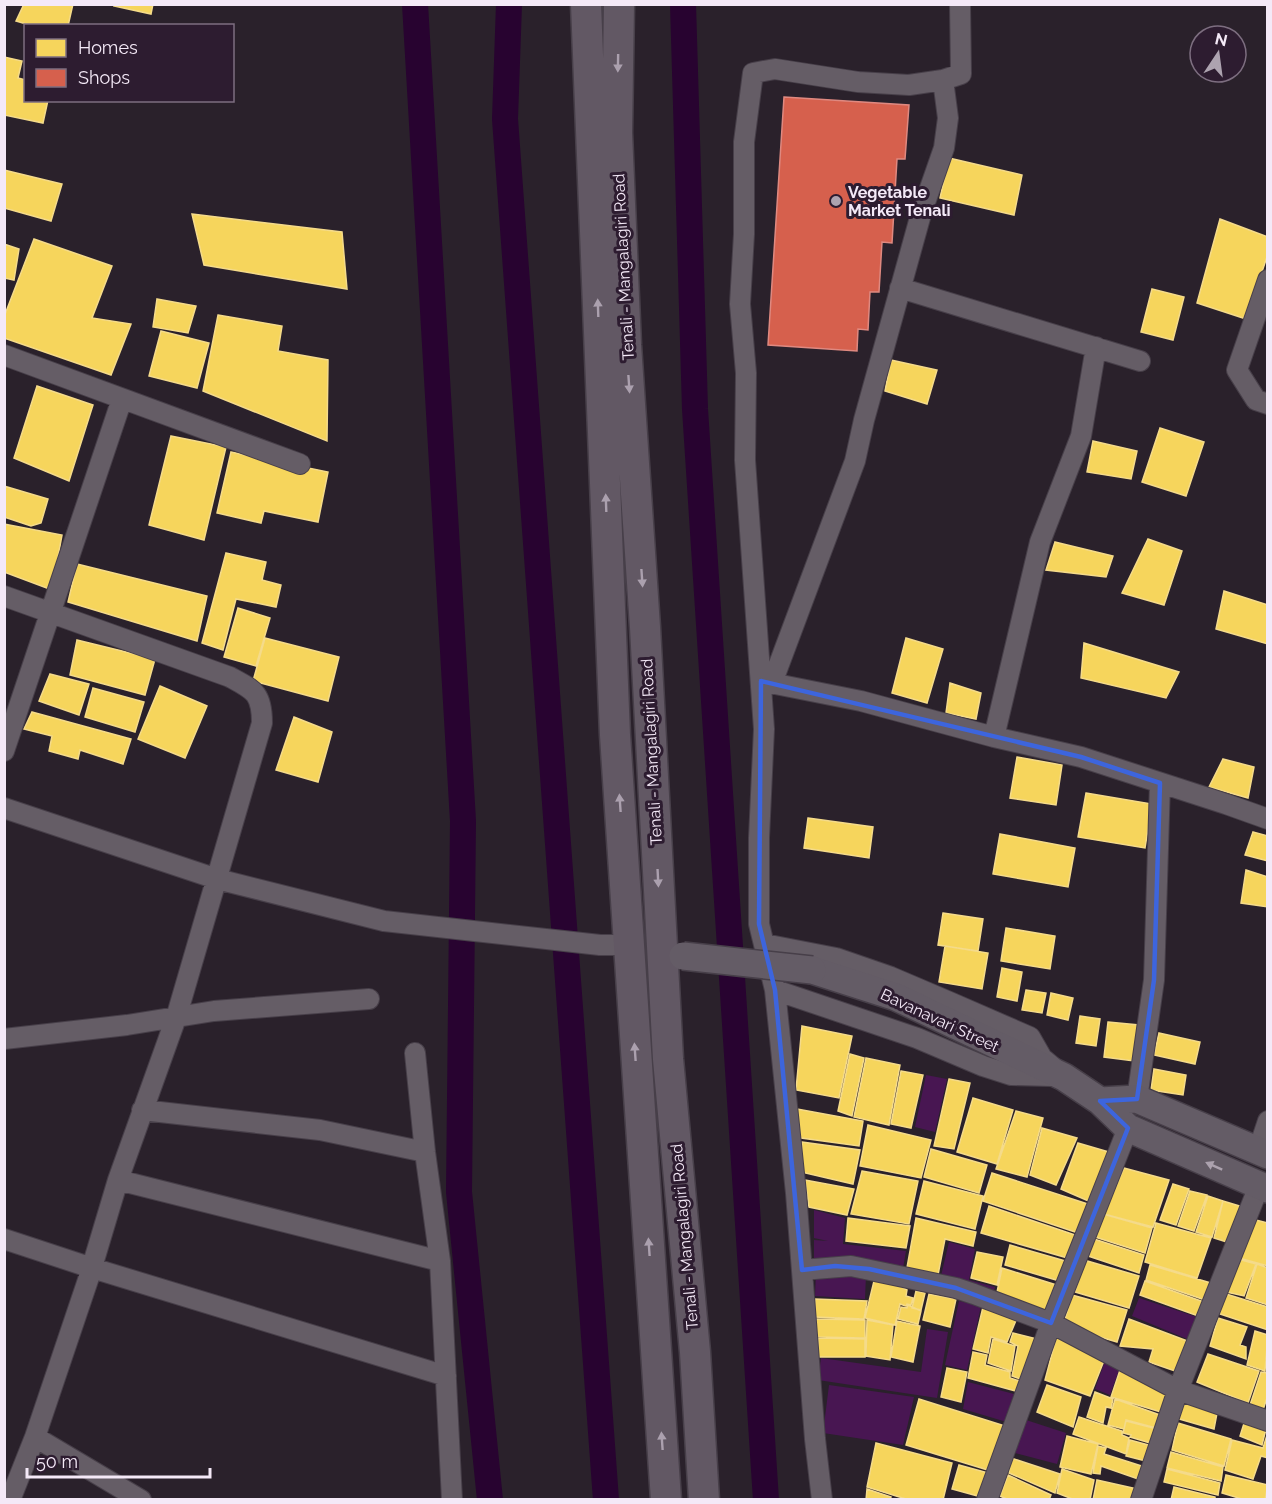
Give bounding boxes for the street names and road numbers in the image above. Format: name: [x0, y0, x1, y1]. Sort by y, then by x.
street label: Tenali - Mangalagiri Road: [609, 173, 638, 361]
street label: Tenali - Mangalagiri Road: [637, 658, 666, 846]
street label: Bavanavari Street: [878, 985, 1003, 1056]
street label: Tenali - Mangalagiri Road: [667, 1143, 702, 1331]

